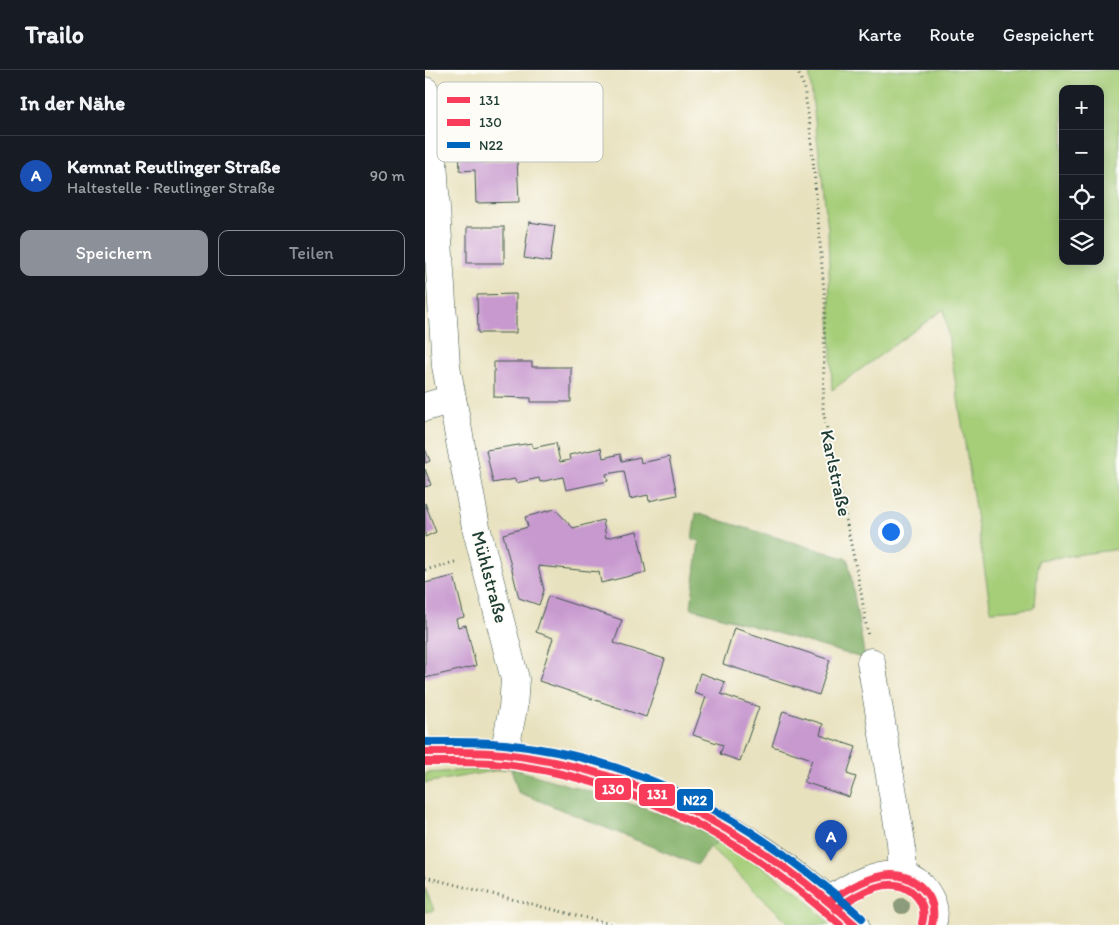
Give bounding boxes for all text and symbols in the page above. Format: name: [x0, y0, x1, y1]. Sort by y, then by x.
text: Trailo: [25, 20, 84, 49]
text: Karte: [858, 24, 901, 46]
text: Route: [929, 24, 975, 46]
text: Gespeichert: [1003, 24, 1094, 46]
legend: [437, 82, 603, 162]
map controls: [1059, 85, 1104, 265]
button: +: [1059, 85, 1104, 130]
text: In der Nähe: [20, 90, 125, 115]
text: 131: [479, 92, 500, 109]
text: 130: [479, 114, 502, 131]
button: −: [1059, 130, 1104, 175]
text: N22: [479, 137, 504, 154]
text: Kemnat Reutlinger Straße: [67, 155, 281, 178]
text: A: [31, 166, 41, 185]
text: 90 m: [370, 166, 405, 185]
button: locate: [1059, 175, 1104, 220]
text: Haltestelle · Reutlinger Straße: [67, 178, 275, 197]
button: layers: [1059, 220, 1104, 265]
button: Speichern: [20, 230, 208, 276]
button: Teilen: [218, 230, 405, 276]
street label: Karlstraße: [816, 428, 856, 518]
your location: [878, 519, 904, 545]
street label: Mühlstraße: [467, 528, 513, 626]
line badge: 130: [594, 777, 632, 801]
text: 130: [602, 781, 625, 798]
line badge: 131: [638, 783, 676, 807]
text: 131: [647, 786, 668, 803]
line badge: N22: [676, 788, 714, 812]
text: N22: [683, 792, 708, 809]
pin: A: [815, 820, 847, 861]

